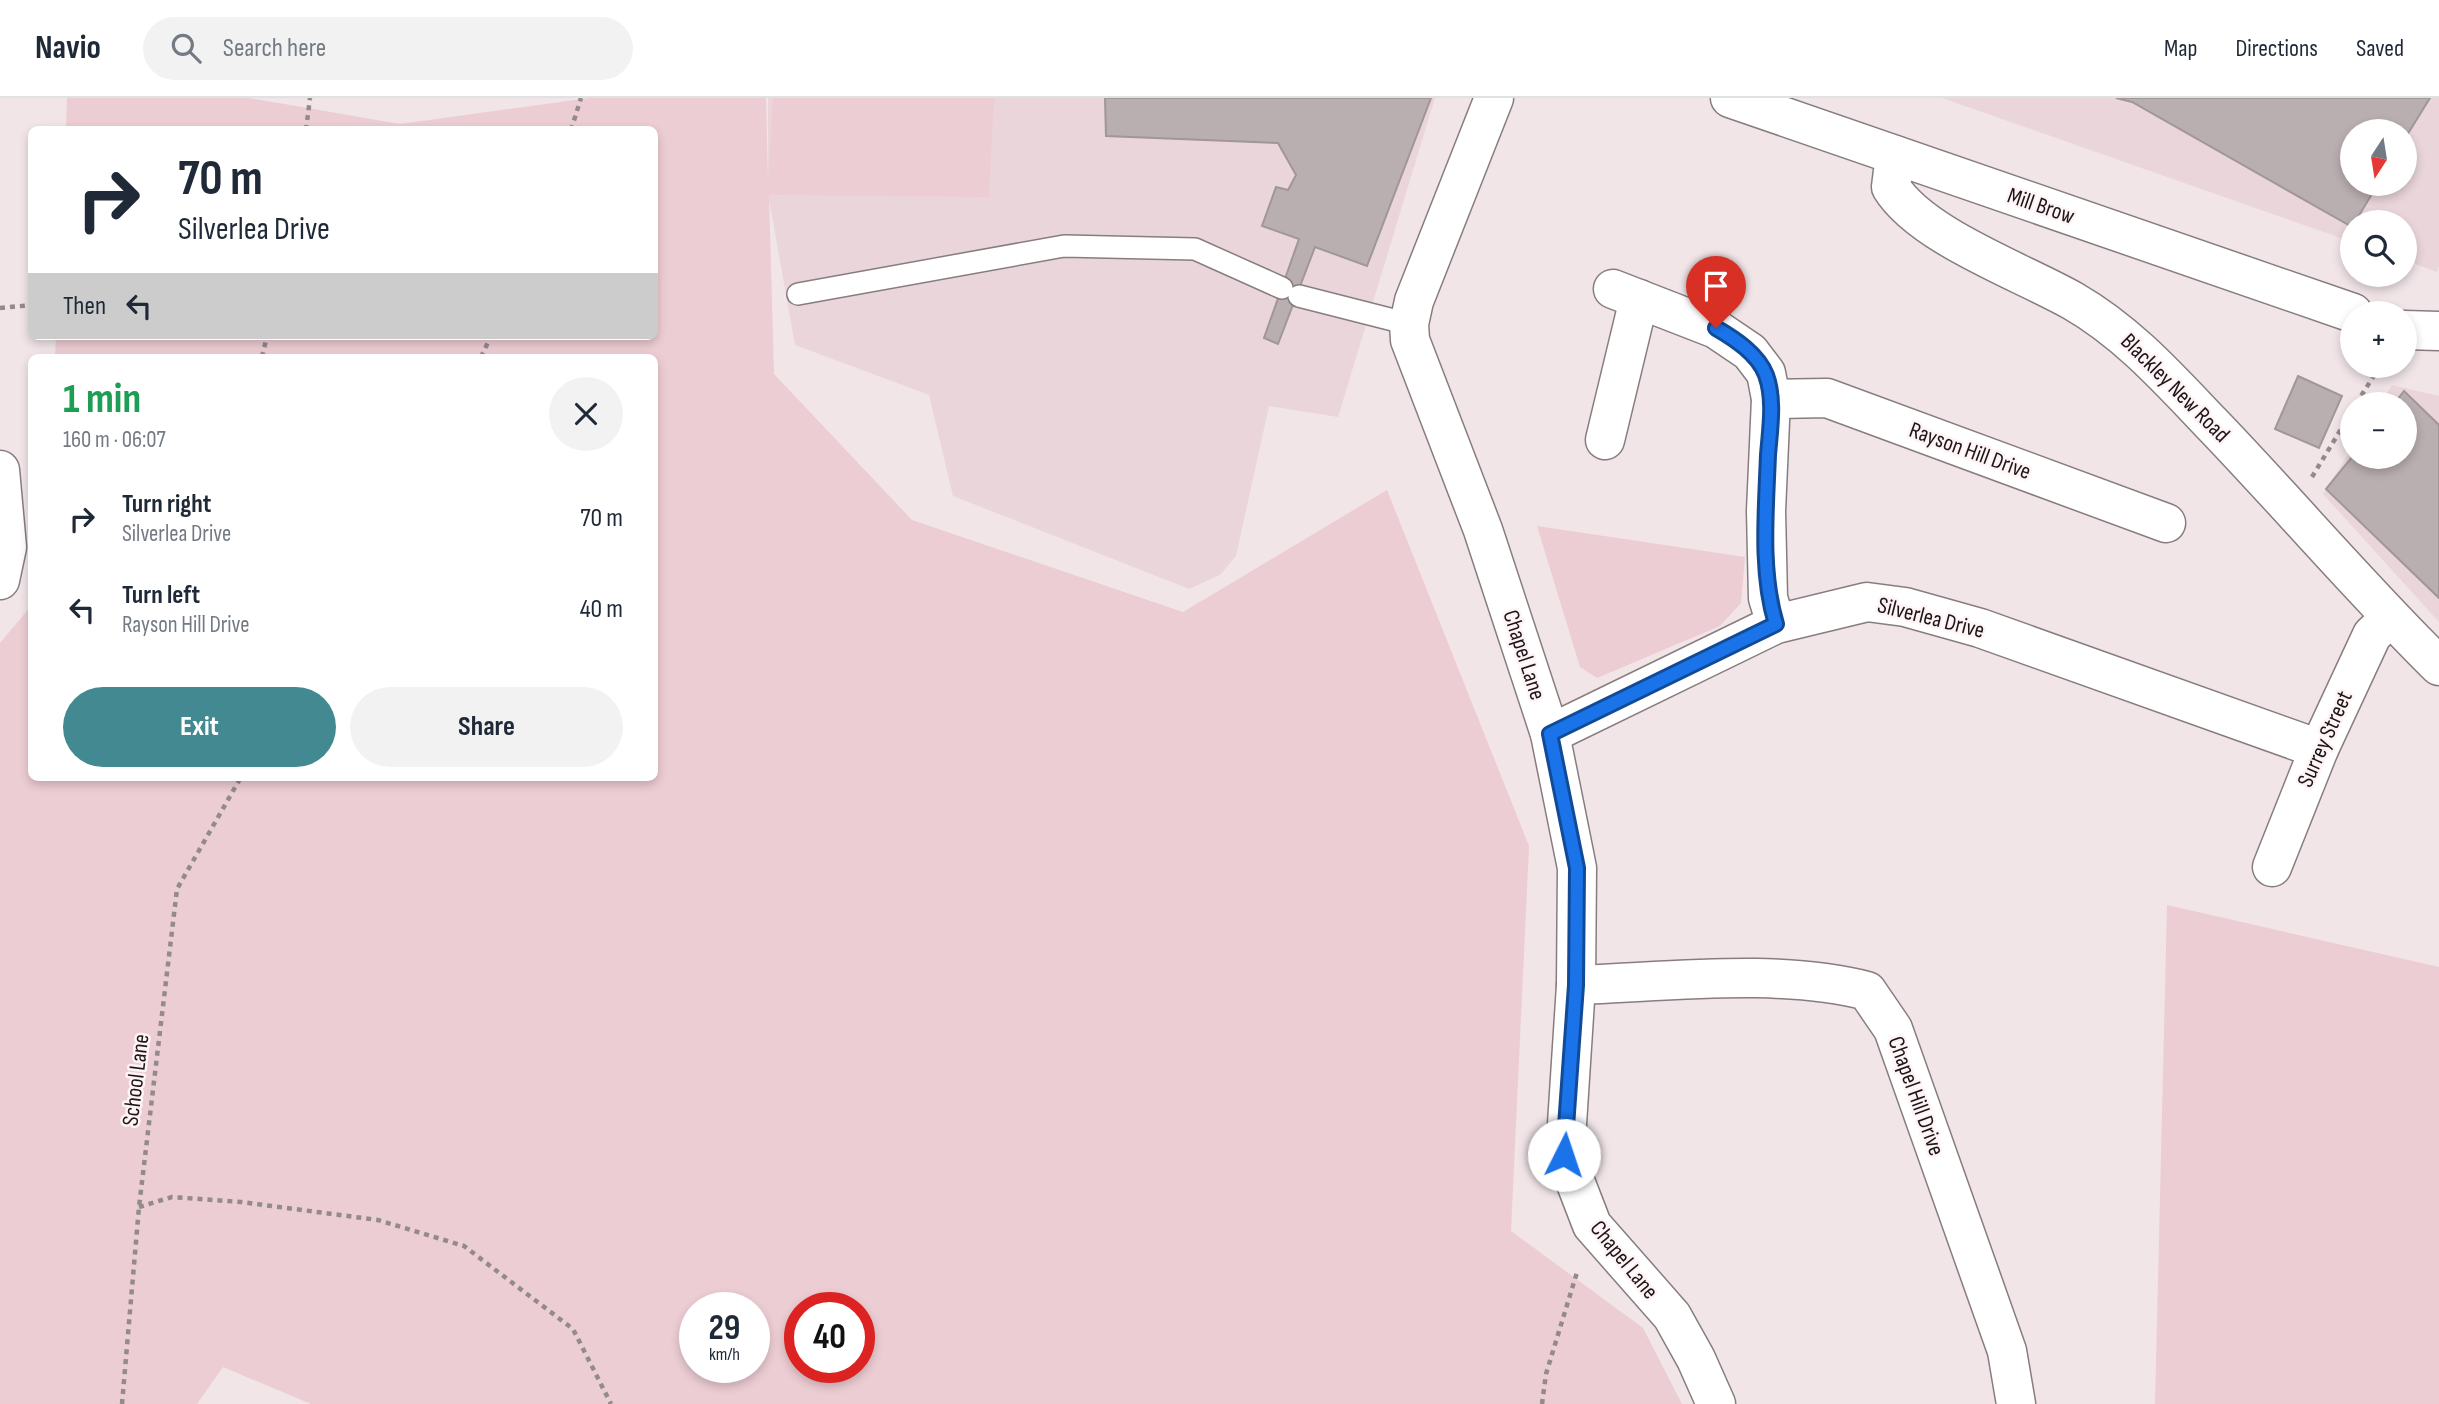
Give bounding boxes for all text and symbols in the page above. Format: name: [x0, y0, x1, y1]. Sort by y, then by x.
search box: [143, 17, 633, 80]
text: Navio: [35, 28, 101, 68]
icon: search: [167, 29, 205, 67]
text: Search here: [223, 33, 326, 64]
text: Map: [2164, 34, 2197, 63]
text: Directions: [2235, 34, 2318, 63]
text: Saved: [2356, 34, 2404, 63]
north arrow: [2340, 119, 2417, 196]
map controls: [2340, 119, 2417, 469]
text: 70 m: [178, 150, 263, 209]
icon: right: [63, 154, 154, 245]
street label: Mill Brow: [2004, 182, 2078, 230]
text: Silverlea Drive: [178, 210, 330, 249]
button: search: [2340, 210, 2417, 287]
pin: [1686, 256, 1746, 328]
icon: arrive: [1697, 267, 1735, 305]
icon: left: [120, 287, 158, 325]
text: Then: [63, 291, 106, 322]
button: +: [2340, 301, 2417, 378]
street label: Blackley New Road: [2115, 328, 2235, 448]
text: 1 min: [63, 374, 141, 425]
button: close: [549, 377, 623, 451]
button: −: [2340, 392, 2417, 469]
street label: Rayson Hill Drive: [1905, 416, 2035, 486]
text: 160 m · 06:07: [63, 426, 166, 454]
text: Turn right: [122, 489, 211, 520]
icon: right: [63, 500, 101, 538]
text: 70 m: [580, 503, 623, 534]
text: Silverlea Drive: [122, 520, 231, 548]
text: Turn left: [122, 580, 200, 611]
icon: left: [63, 591, 101, 629]
street label: Silverlea Drive: [1875, 591, 1987, 645]
text: 40 m: [580, 594, 623, 625]
street label: Chapel Lane: [1496, 606, 1552, 704]
text: Rayson Hill Drive: [122, 611, 250, 639]
button: Exit: [63, 687, 336, 767]
button: Share: [350, 687, 623, 767]
street label: Surrey Street: [2291, 687, 2359, 791]
street label: School Lane: [116, 1032, 156, 1128]
street label: Chapel Hill Drive: [1881, 1033, 1951, 1159]
position arrow: [1527, 1118, 1601, 1192]
street label: Chapel Lane: [1584, 1215, 1664, 1305]
speed limit sign: 40: [784, 1292, 875, 1383]
text: 29: [709, 1307, 740, 1350]
text: km/h: [709, 1344, 740, 1365]

